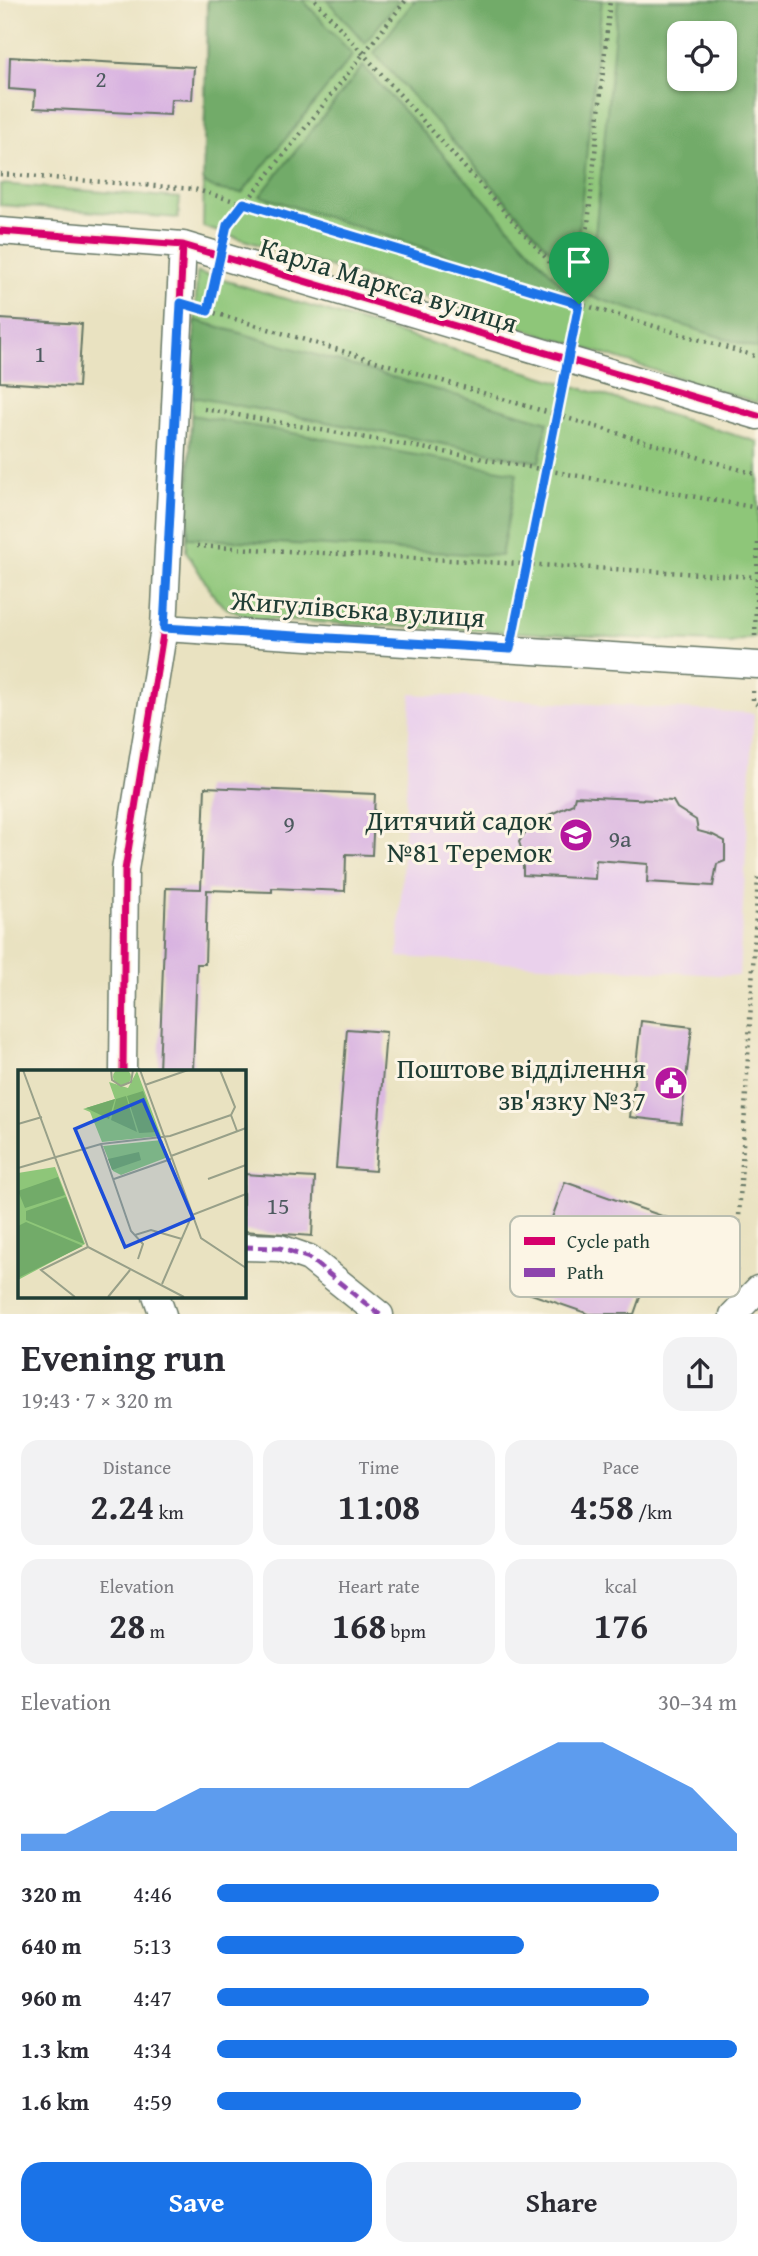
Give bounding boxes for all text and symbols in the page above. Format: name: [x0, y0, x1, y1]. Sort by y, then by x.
map controls: [667, 21, 737, 91]
button: locate: [667, 21, 737, 91]
house number: 2: [95, 61, 107, 96]
street label: Карла Маркса вулиця: [255, 225, 523, 343]
pin: [549, 232, 609, 304]
icon: arrive: [560, 243, 598, 281]
house number: 1: [34, 336, 46, 371]
street label: Жигулівська вулиця: [229, 579, 486, 637]
place label: Дитячий садок №81 Теремок: [364, 799, 552, 872]
house number: 9: [283, 806, 295, 841]
school or university icon: Дитячий садок №81 Теремок: [557, 816, 595, 854]
house number: 9а: [609, 821, 632, 856]
place label: Поштове відділення зв'язку №37: [397, 1047, 646, 1120]
public building icon: Поштове відділення зв'язку №37: [652, 1064, 690, 1102]
inset map: [18, 1070, 245, 1297]
house number: 15: [266, 1188, 290, 1223]
legend: [510, 1216, 740, 1297]
text: Cycle path: [567, 1227, 650, 1255]
text: Path: [567, 1258, 604, 1286]
text: Evening run: [21, 1329, 225, 1385]
button: share: [663, 1337, 737, 1411]
text: 19:43 · 7 × 320 m: [21, 1383, 173, 1416]
text: Distance: [103, 1453, 171, 1481]
text: Time: [359, 1453, 399, 1481]
text: Pace: [603, 1453, 639, 1481]
text: 2.24: [90, 1481, 154, 1532]
text: 11:08: [338, 1481, 420, 1532]
text: 4:58: [570, 1481, 634, 1532]
text: km: [154, 1498, 184, 1526]
text: /km: [634, 1498, 672, 1526]
text: Elevation: [100, 1572, 174, 1600]
text: Heart rate: [338, 1572, 420, 1600]
text: kcal: [605, 1572, 637, 1600]
text: 28: [109, 1600, 145, 1651]
text: 168: [332, 1600, 386, 1651]
text: 176: [594, 1600, 648, 1651]
text: m: [145, 1617, 165, 1645]
text: bpm: [386, 1617, 426, 1645]
text: Elevation: [21, 1685, 111, 1718]
text: 30–34 m: [658, 1685, 737, 1718]
text: 320 m: [21, 1877, 82, 1910]
text: 4:46: [133, 1877, 172, 1910]
text: 640 m: [21, 1929, 82, 1962]
text: 5:13: [133, 1929, 172, 1962]
text: 960 m: [21, 1981, 82, 2014]
text: 4:47: [133, 1981, 172, 2014]
text: 1.3 km: [21, 2033, 89, 2066]
text: 4:34: [133, 2033, 172, 2066]
text: 1.6 km: [21, 2085, 89, 2118]
text: 4:59: [133, 2085, 172, 2118]
button: Save: [21, 2162, 372, 2242]
button: Share: [386, 2162, 737, 2242]

